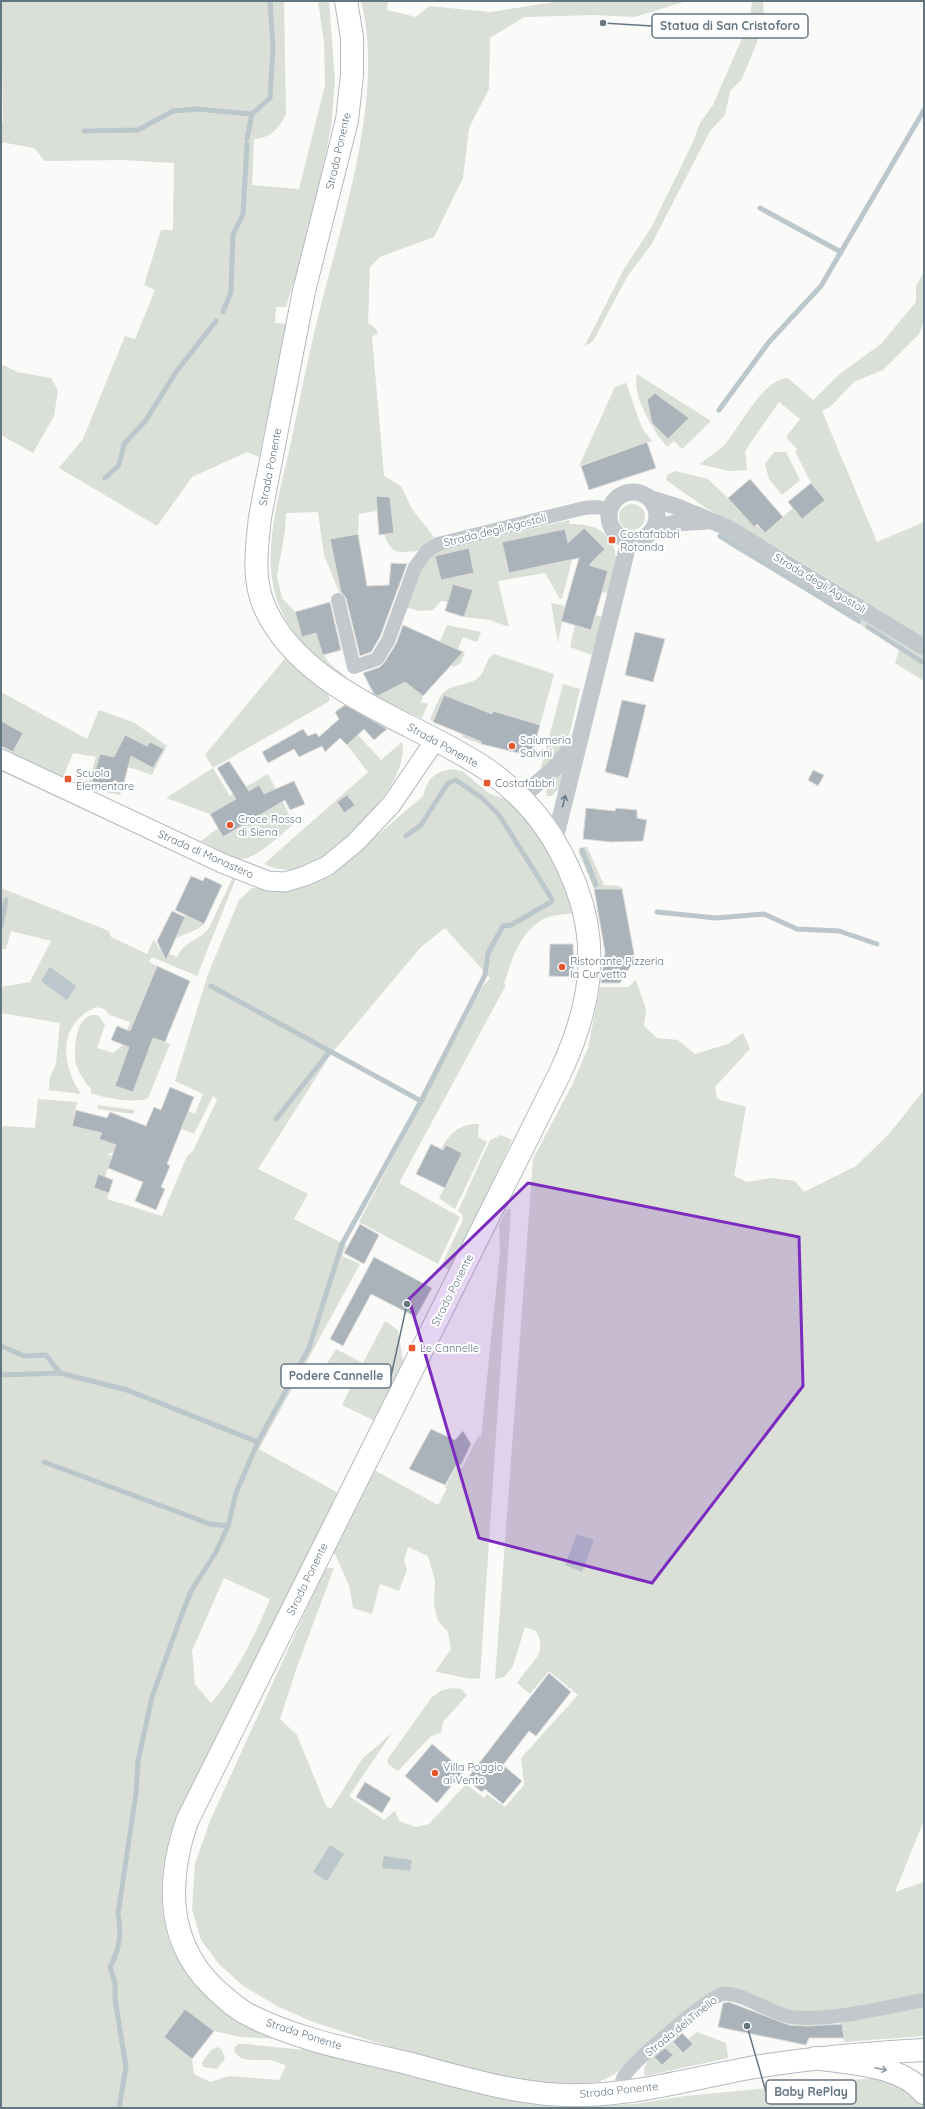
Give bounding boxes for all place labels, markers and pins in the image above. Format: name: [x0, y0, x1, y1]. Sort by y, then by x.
callout: Statua di San Cristoforo: [652, 14, 808, 38]
place label: Costafabbri Rotonda: [620, 527, 680, 554]
marker: Costafabbri Rotonda: [607, 535, 617, 545]
place label: Salumeria Salvini: [520, 733, 571, 760]
marker: Salumeria Salvini: [507, 741, 517, 751]
place label: Scuola Elementare: [76, 766, 134, 793]
marker: Scuola Elementare: [63, 774, 73, 784]
place label: Costafabbri: [495, 776, 555, 790]
marker: Costafabbri: [482, 778, 492, 788]
place label: Croce Rossa di Siena: [238, 812, 302, 839]
marker: Croce Rossa di Siena: [225, 820, 235, 830]
place label: Ristorante Pizzeria la Curvetta: [570, 954, 664, 981]
marker: Ristorante Pizzeria la Curvetta: [557, 962, 567, 972]
place label: Le Cannelle: [420, 1341, 479, 1355]
marker: Le Cannelle: [407, 1343, 417, 1353]
callout: Podere Cannelle: [281, 1364, 391, 1388]
place label: Villa Poggio al Vento: [443, 1760, 504, 1787]
marker: Villa Poggio al Vento: [430, 1768, 440, 1778]
callout: Baby RePlay: [766, 2080, 856, 2104]

